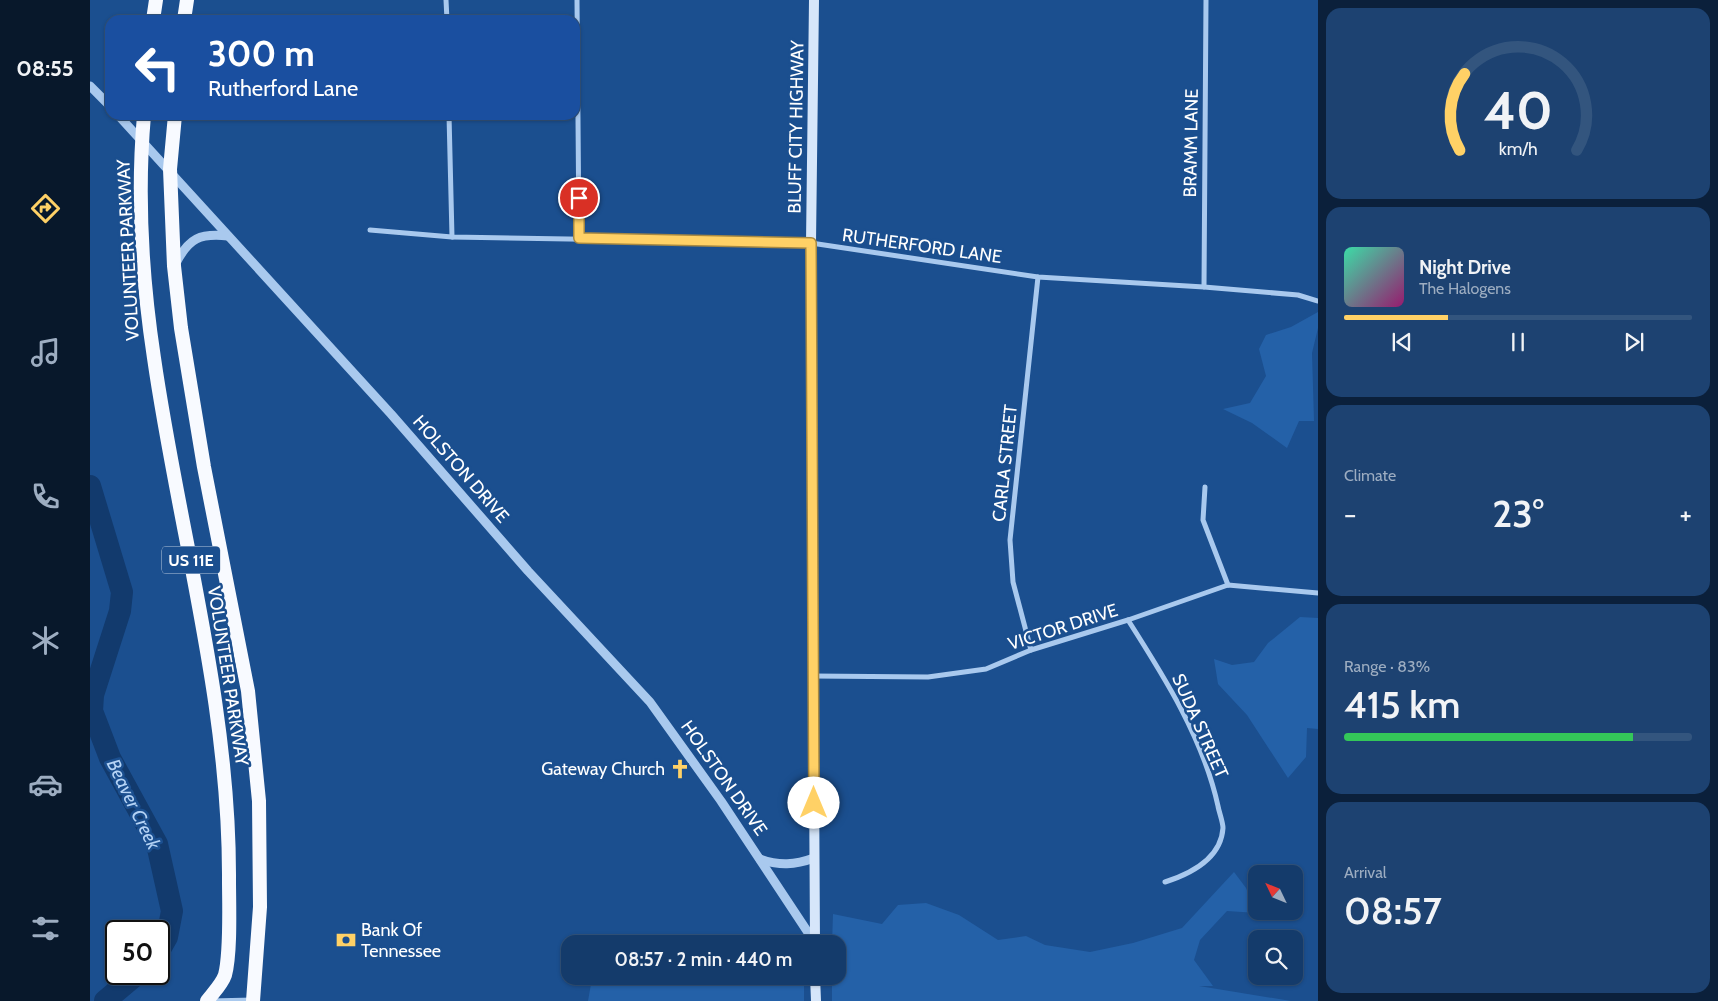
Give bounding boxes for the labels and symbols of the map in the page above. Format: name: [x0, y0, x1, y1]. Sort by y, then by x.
street label: BLUFF CITY HIGHWAY: [783, 39, 809, 214]
street label: BRAMM LANE: [1179, 88, 1203, 198]
street label: VOLUNTEER PARKWAY: [112, 158, 144, 341]
pin: [558, 177, 600, 219]
street label: RUTHERFORD LANE: [841, 224, 1003, 268]
street label: CARLA STREET: [988, 403, 1022, 523]
street label: HOLSTON DRIVE: [408, 411, 514, 527]
road number: US 11E: [162, 546, 220, 574]
street label: VOLUNTEER PARKWAY: [203, 585, 253, 768]
street label: VICTOR DRIVE: [1005, 599, 1121, 655]
street label: SUDA STREET: [1167, 670, 1233, 782]
street label: HOLSTON DRIVE: [676, 716, 772, 840]
water label: Beaver Creek: [102, 755, 166, 854]
place label: Gateway Church: [541, 758, 665, 780]
church icon: Gateway Church: [669, 758, 691, 780]
position arrow: [787, 776, 839, 828]
north arrow: [1248, 865, 1302, 920]
place label: Bank Of Tennessee: [361, 919, 441, 962]
speed limit sign: 50: [105, 920, 170, 985]
bank icon: Bank Of Tennessee: [335, 929, 357, 951]

